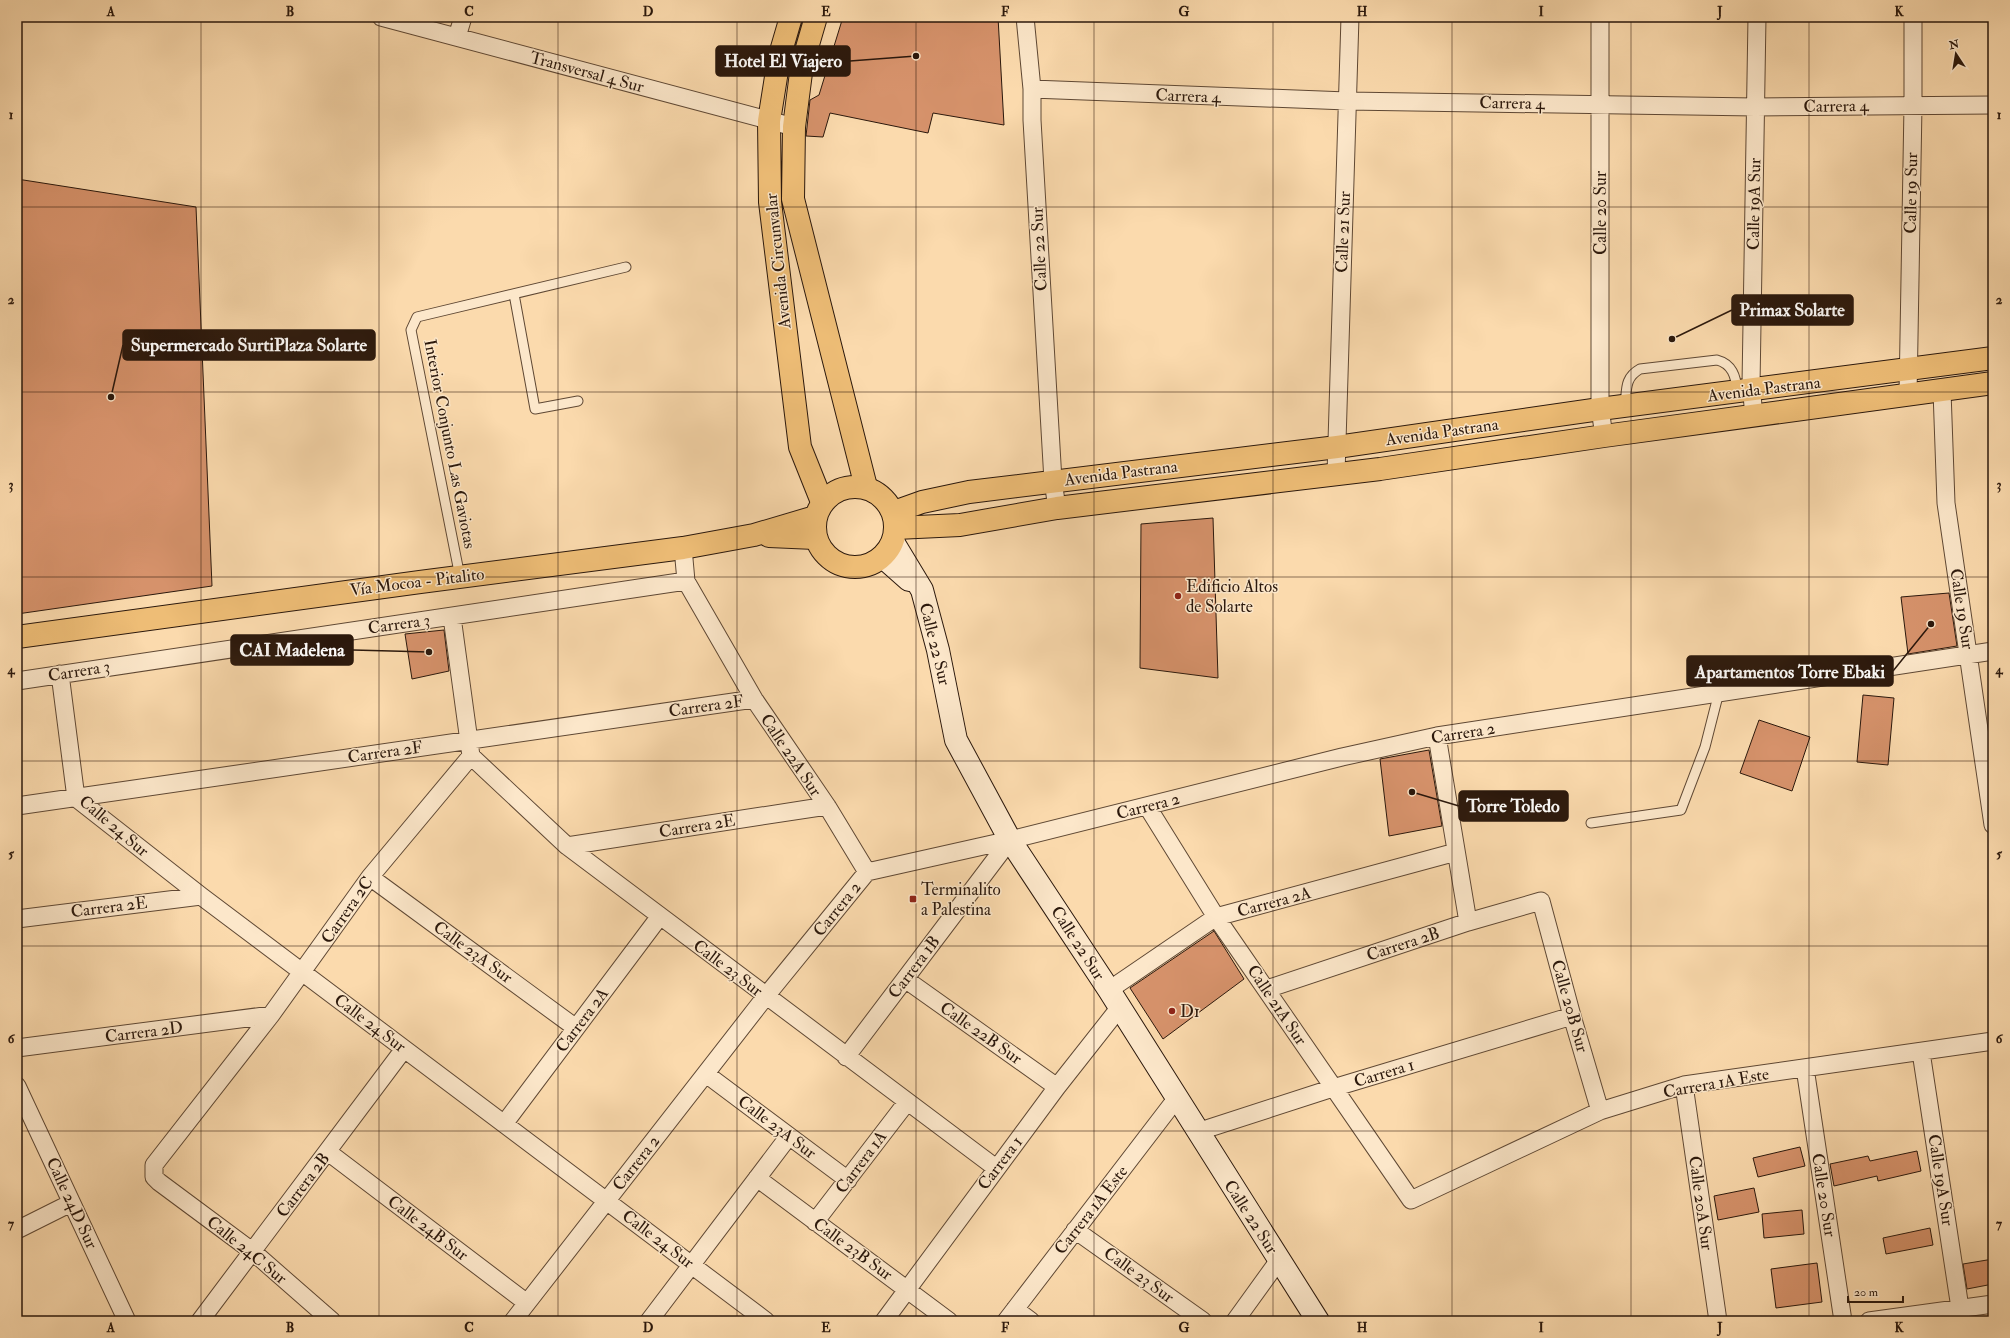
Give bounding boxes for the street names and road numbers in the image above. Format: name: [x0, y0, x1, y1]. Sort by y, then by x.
street label: Transversal 4 Sur: [528, 47, 647, 97]
street label: Carrera 4: [1155, 84, 1222, 108]
street label: Carrera 4: [1479, 92, 1546, 114]
street label: Carrera 4: [1803, 95, 1870, 117]
street label: Calle 19 Sur: [1900, 151, 1922, 234]
street label: Calle 19A Sur: [1743, 157, 1765, 250]
street label: Calle 20 Sur: [1590, 170, 1611, 255]
street label: Calle 21 Sur: [1331, 190, 1355, 273]
street label: Avenida Circunvalar: [760, 192, 796, 331]
street label: Calle 22 Sur: [1026, 206, 1052, 292]
street label: Interior Conjunto Las Gaviotas: [419, 337, 481, 551]
street label: Avenida Pastrana: [1705, 372, 1823, 406]
street label: Avenida Pastrana: [1383, 414, 1501, 450]
street label: Avenida Pastrana: [1062, 456, 1180, 490]
street label: Vía Mocoa - Pitalito: [348, 563, 486, 601]
street label: Calle 19 Sur: [1945, 567, 1979, 652]
street label: Calle 22 Sur: [915, 601, 956, 688]
street label: Carrera 3: [367, 609, 431, 639]
street label: Carrera 3: [46, 656, 112, 686]
street label: Carrera 2F: [667, 690, 745, 722]
street label: Calle 22A Sur: [756, 710, 827, 801]
street label: Carrera 2: [1429, 718, 1497, 748]
street label: Carrera 2F: [346, 736, 424, 768]
street label: Carrera 2: [1114, 788, 1182, 824]
street label: Calle 24 Sur: [75, 791, 154, 862]
street label: Carrera 2E: [657, 810, 737, 842]
street label: Carrera 2C: [316, 872, 378, 948]
street label: Carrera 2: [809, 877, 866, 941]
street label: Carrera 2A: [1235, 882, 1313, 922]
street label: Carrera 2E: [70, 892, 148, 922]
street label: Calle 22 Sur: [1046, 902, 1110, 985]
street label: Calle 23A Sur: [429, 916, 517, 988]
street label: Carrera 2B: [1364, 922, 1442, 966]
street label: Carrera 1B: [884, 931, 944, 1003]
street label: Calle 23 Sur: [689, 935, 768, 1001]
street label: Calle 20B Sur: [1547, 957, 1593, 1055]
street label: Calle 21A Sur: [1242, 961, 1312, 1050]
street label: Carrera 2A: [551, 983, 613, 1056]
street label: Calle 24 Sur: [330, 989, 411, 1057]
street label: Calle 22B Sur: [936, 997, 1027, 1069]
street label: Carrera 2D: [104, 1017, 184, 1047]
street label: Carrera 1: [1351, 1054, 1417, 1092]
street label: Carrera 1A Este: [1661, 1063, 1771, 1103]
street label: Calle 23A Sur: [734, 1091, 821, 1164]
street label: Carrera 1A: [831, 1126, 891, 1197]
street label: Carrera 2: [608, 1131, 664, 1195]
street label: Carrera 1: [973, 1132, 1027, 1194]
street label: Calle 19A Sur: [1923, 1133, 1959, 1228]
street label: Carrera 2B: [272, 1148, 334, 1222]
street label: Calle 20 Sur: [1807, 1152, 1841, 1239]
street label: Calle 24D Sur: [42, 1154, 103, 1253]
street label: Calle 20A Sur: [1684, 1155, 1718, 1252]
street label: Carrera 1A Este: [1050, 1161, 1132, 1259]
street label: Calle 22 Sur: [1219, 1176, 1283, 1259]
street label: Calle 24B Sur: [383, 1191, 473, 1266]
street label: Calle 24 Sur: [618, 1205, 699, 1273]
street label: Calle 24C Sur: [203, 1211, 292, 1289]
street label: Calle 23B Sur: [809, 1213, 897, 1285]
street label: Calle 23 Sur: [1100, 1242, 1179, 1308]

